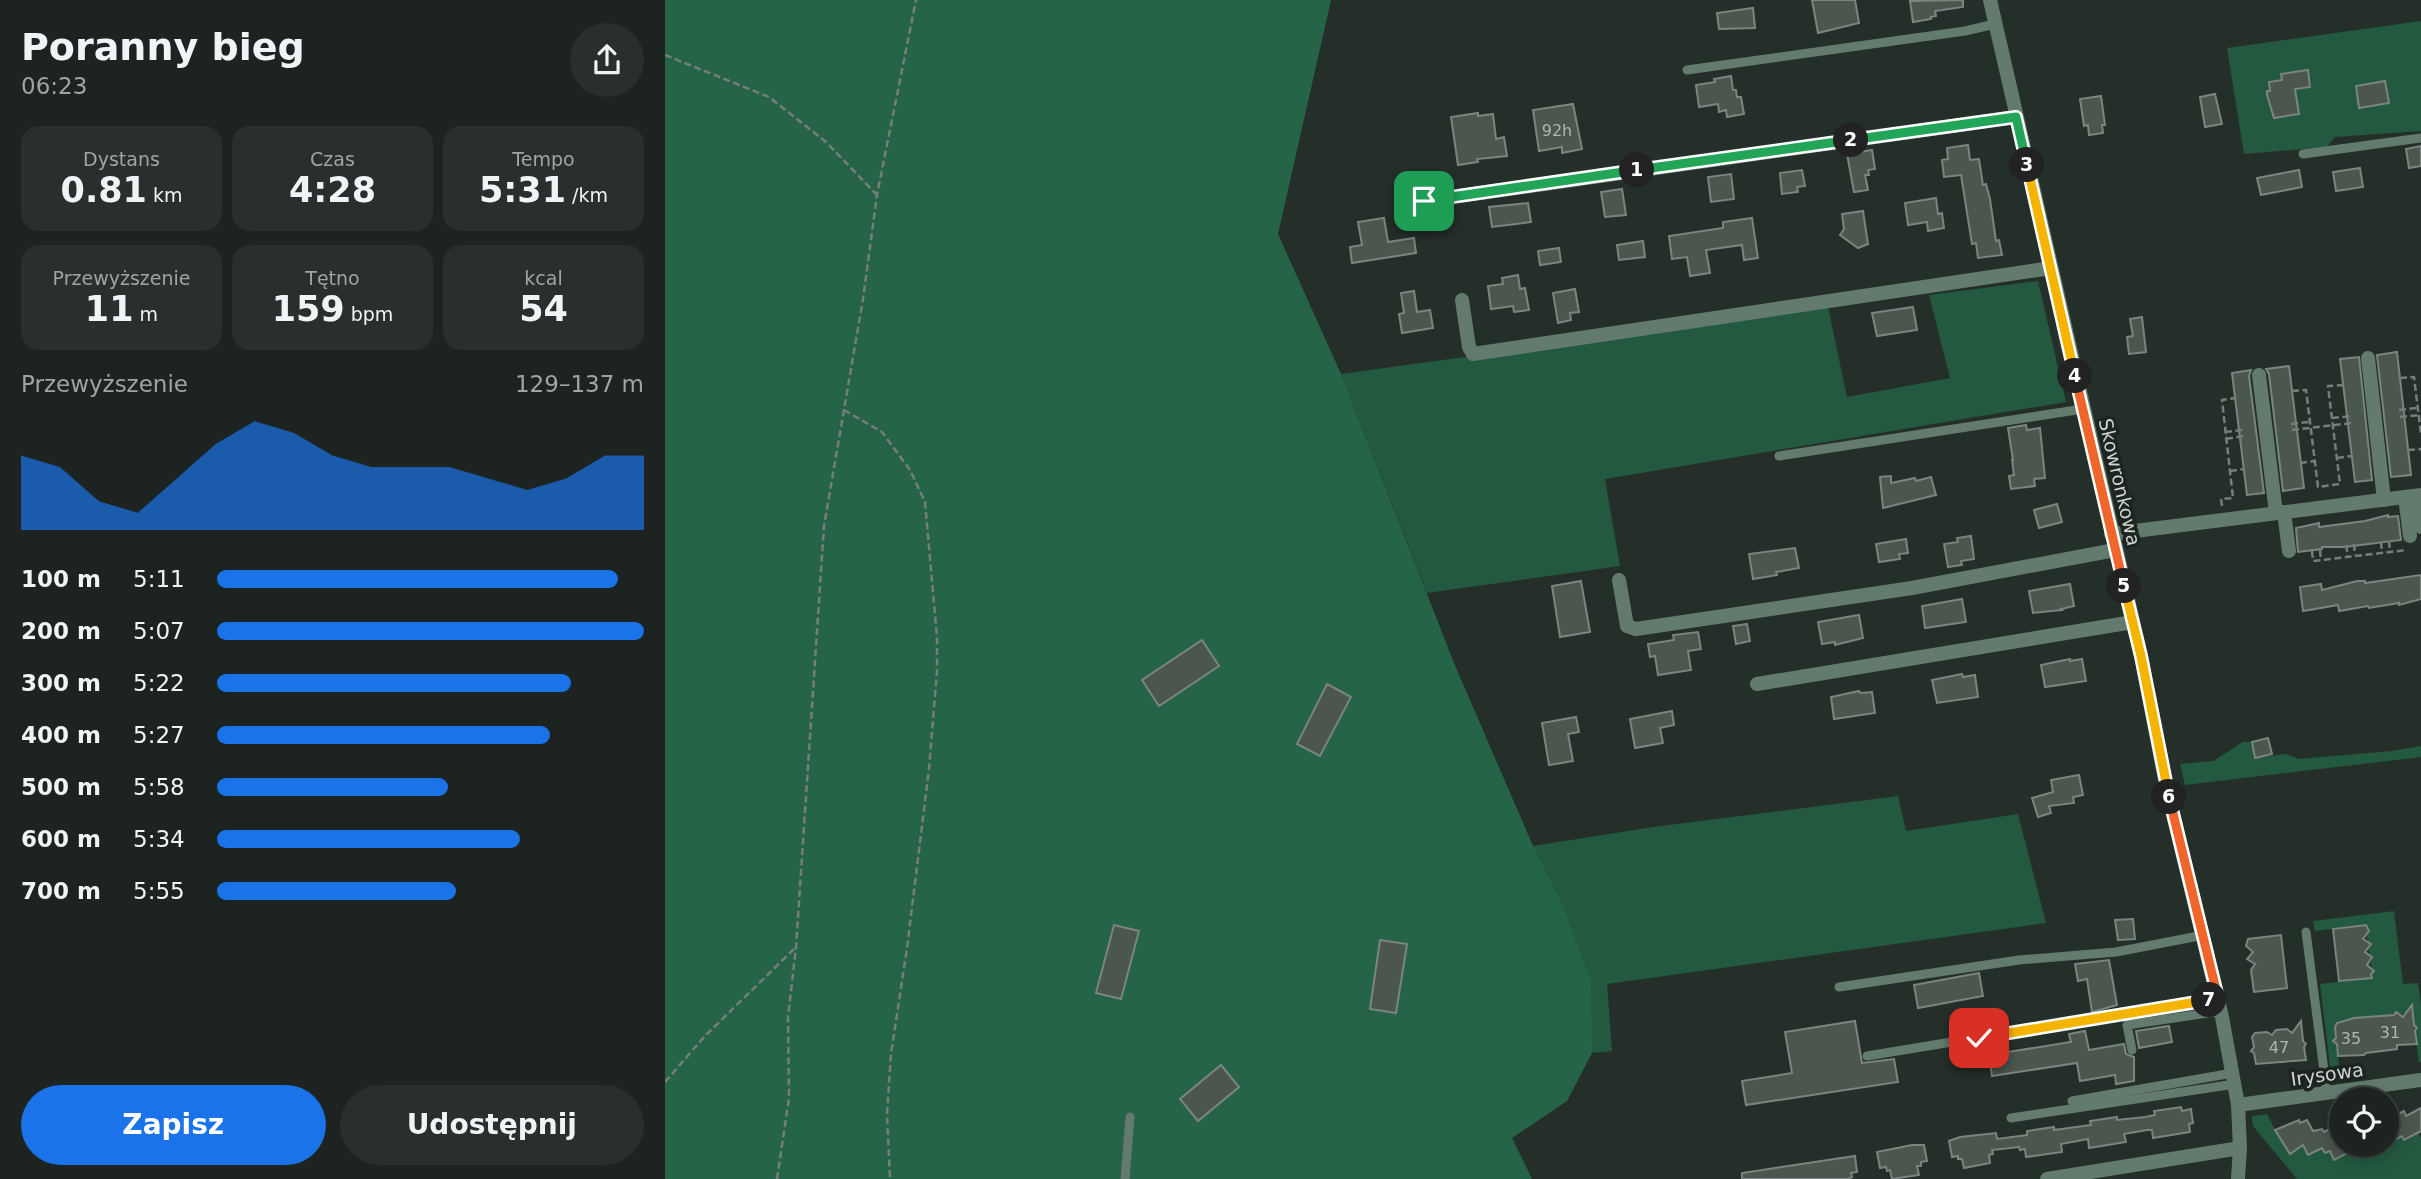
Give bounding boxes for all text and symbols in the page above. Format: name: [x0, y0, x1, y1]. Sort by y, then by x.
button: share: [570, 23, 644, 97]
text: Poranny bieg: [21, 25, 305, 69]
text: 06:23: [21, 73, 87, 99]
house number: 92h: [1542, 121, 1572, 140]
pin: 2: [1833, 122, 1869, 158]
text: 2: [1844, 128, 1857, 150]
text: Dystans: [83, 148, 160, 170]
text: Czas: [310, 148, 355, 170]
text: Tempo: [512, 148, 575, 170]
pin: 3: [2009, 148, 2045, 182]
pin: 1: [1619, 152, 1655, 188]
text: 3: [2020, 153, 2033, 175]
text: 1: [1630, 158, 1643, 180]
text: 0.81: [61, 170, 147, 210]
text: 4:28: [289, 170, 376, 210]
text: 5:31: [479, 170, 566, 210]
pin: [1394, 171, 1454, 231]
icon: arrive: [1405, 182, 1443, 220]
text: km: [147, 184, 182, 206]
text: /km: [566, 184, 608, 206]
text: Przewyższenie: [53, 267, 190, 289]
text: Tętno: [305, 267, 360, 289]
text: kcal: [524, 267, 563, 289]
text: 11: [85, 289, 134, 329]
text: 159: [272, 289, 345, 329]
text: 54: [519, 289, 568, 329]
text: m: [134, 303, 158, 325]
text: bpm: [345, 303, 393, 325]
pin: 4: [2057, 358, 2093, 394]
text: 4: [2068, 364, 2081, 386]
text: Przewyższenie: [21, 371, 188, 397]
text: 129–137 m: [515, 371, 644, 397]
street label: Skowronkowa: [2095, 416, 2145, 548]
text: 100 m: [21, 566, 101, 592]
text: 5:11: [133, 566, 185, 592]
pin: 5: [2107, 568, 2141, 604]
text: 5: [2117, 574, 2130, 596]
text: 200 m: [21, 618, 101, 644]
text: 5:07: [133, 618, 185, 644]
text: 300 m: [21, 670, 101, 696]
text: 5:22: [133, 670, 185, 696]
text: 400 m: [21, 722, 101, 748]
text: 5:27: [133, 722, 185, 748]
text: 500 m: [21, 774, 101, 800]
text: 5:58: [133, 774, 185, 800]
pin: 6: [2151, 780, 2187, 814]
text: 6: [2162, 785, 2175, 807]
text: 600 m: [21, 826, 101, 852]
text: 5:34: [133, 826, 185, 852]
text: 700 m: [21, 878, 101, 904]
text: 5:55: [133, 878, 185, 904]
pin: 7: [2191, 982, 2227, 1018]
text: 7: [2202, 988, 2215, 1010]
pin: [1949, 1008, 2009, 1068]
icon: check: [1960, 1019, 1998, 1057]
house number: 31: [2380, 1023, 2400, 1042]
house number: 35: [2341, 1029, 2361, 1048]
house number: 47: [2269, 1038, 2289, 1057]
street label: Irysowa: [2289, 1058, 2365, 1090]
button: Zapisz: [21, 1085, 326, 1165]
button: Udostępnij: [340, 1085, 644, 1165]
map controls: [2329, 1087, 2399, 1157]
button: locate: [2329, 1087, 2399, 1157]

